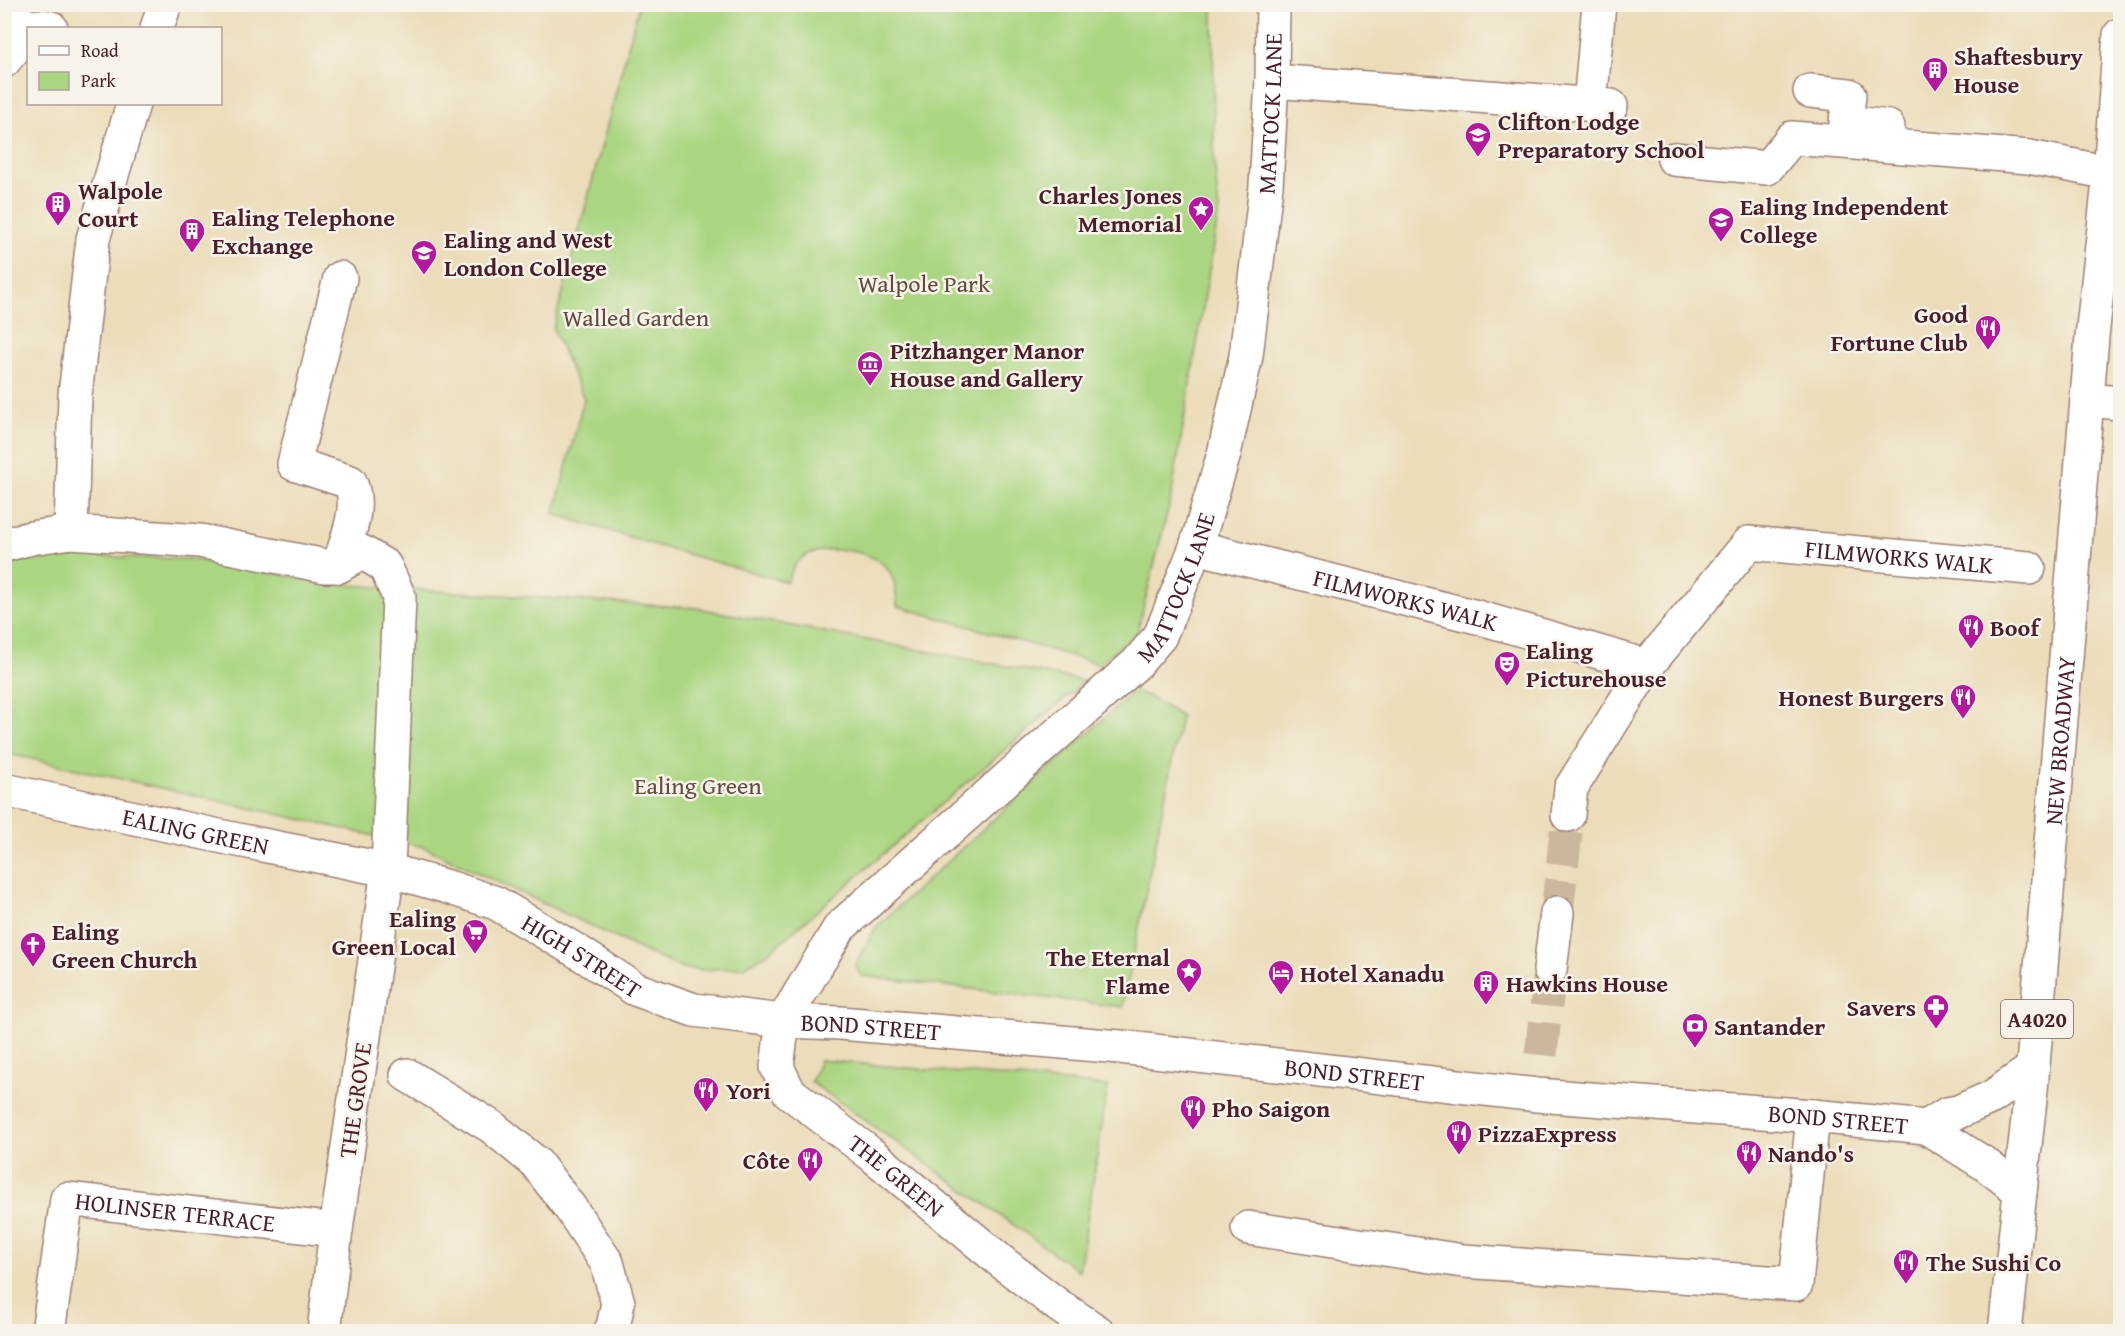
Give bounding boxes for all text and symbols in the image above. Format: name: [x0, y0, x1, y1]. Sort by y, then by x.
legend: [27, 27, 222, 105]
street label: MATTOCK LANE: [1248, 33, 1290, 195]
text: Road: [81, 37, 119, 64]
place label: Shaftesbury House: [1954, 39, 2084, 102]
building icon: Shaftesbury House: [1920, 55, 1950, 93]
text: Park: [81, 67, 117, 94]
place label: Clifton Lodge Preparatory School: [1498, 104, 1705, 167]
school or university icon: Clifton Lodge Preparatory School: [1463, 120, 1493, 158]
place label: Walpole Court: [78, 173, 163, 236]
place label: Charles Jones Memorial: [1039, 178, 1183, 241]
building icon: Walpole Court: [43, 189, 73, 227]
place label: Ealing Independent College: [1740, 189, 1948, 252]
place icon: Charles Jones Memorial: [1186, 194, 1216, 232]
place label: Ealing Telephone Exchange: [212, 200, 395, 263]
school or university icon: Ealing Independent College: [1706, 205, 1736, 243]
building icon: Ealing Telephone Exchange: [177, 216, 207, 254]
place label: Ealing and West London College: [444, 222, 612, 285]
school or university icon: Ealing and West London College: [409, 238, 439, 276]
park label: Walpole Park: [858, 266, 991, 301]
place label: Good Fortune Club: [1831, 297, 1968, 360]
park label: Walled Garden: [563, 300, 710, 335]
restaurant icon: Good Fortune Club: [1973, 313, 2003, 351]
place label: Pitzhanger Manor House and Gallery: [890, 333, 1084, 396]
museum icon: Pitzhanger Manor House and Gallery: [855, 349, 885, 387]
street label: MATTOCK LANE: [1128, 508, 1223, 670]
street label: FILMWORKS WALK: [1803, 531, 1996, 582]
street label: FILMWORKS WALK: [1310, 559, 1503, 640]
place label: Boof: [1990, 610, 2041, 645]
restaurant icon: Boof: [1956, 612, 1986, 650]
place label: Ealing Picturehouse: [1526, 633, 1667, 696]
theatre icon: Ealing Picturehouse: [1492, 649, 1522, 687]
street label: NEW BROADWAY: [2035, 655, 2084, 826]
place label: Honest Burgers: [1779, 680, 1944, 715]
restaurant icon: Honest Burgers: [1948, 682, 1978, 720]
park label: Ealing Green: [634, 768, 762, 803]
street label: EALING GREEN: [119, 798, 272, 863]
place label: Ealing Green Local: [332, 901, 457, 964]
street label: HIGH STREET: [515, 905, 649, 1006]
place label: Ealing Green Church: [52, 914, 197, 977]
supermarket icon: Ealing Green Local: [460, 917, 490, 955]
church icon: Ealing Green Church: [18, 930, 48, 968]
place label: The Eternal Flame: [1046, 940, 1171, 1003]
place icon: The Eternal Flame: [1174, 956, 1204, 994]
place label: Hotel Xanadu: [1300, 956, 1445, 991]
hotel icon: Hotel Xanadu: [1266, 958, 1296, 996]
place label: Hawkins House: [1506, 966, 1668, 1001]
building icon: Hawkins House: [1471, 968, 1501, 1006]
place label: Savers: [1847, 990, 1916, 1025]
pharmacy icon: Savers: [1921, 992, 1951, 1030]
road number: A4020: [2001, 1000, 2073, 1038]
street label: BOND STREET: [800, 1004, 942, 1049]
place label: Santander: [1714, 1009, 1825, 1044]
bank icon: Santander: [1680, 1011, 1710, 1049]
street label: THE GROVE: [330, 1040, 380, 1160]
street label: BOND STREET: [1283, 1049, 1426, 1099]
place label: Yori: [726, 1073, 771, 1108]
restaurant icon: Yori: [691, 1075, 721, 1113]
place label: Pho Saigon: [1212, 1091, 1330, 1126]
restaurant icon: Pho Saigon: [1178, 1093, 1208, 1131]
street label: BOND STREET: [1767, 1095, 1910, 1143]
place label: PizzaExpress: [1478, 1116, 1617, 1151]
restaurant icon: PizzaExpress: [1444, 1118, 1474, 1156]
street label: THE GREEN: [841, 1125, 952, 1225]
place label: Nando's: [1768, 1136, 1854, 1171]
restaurant icon: Nando's: [1734, 1138, 1764, 1176]
place label: Côte: [743, 1143, 790, 1178]
restaurant icon: Côte: [795, 1145, 825, 1183]
street label: HOLINSER TERRACE: [73, 1183, 277, 1240]
place label: The Sushi Co: [1926, 1245, 2062, 1280]
restaurant icon: The Sushi Co: [1891, 1247, 1921, 1285]

